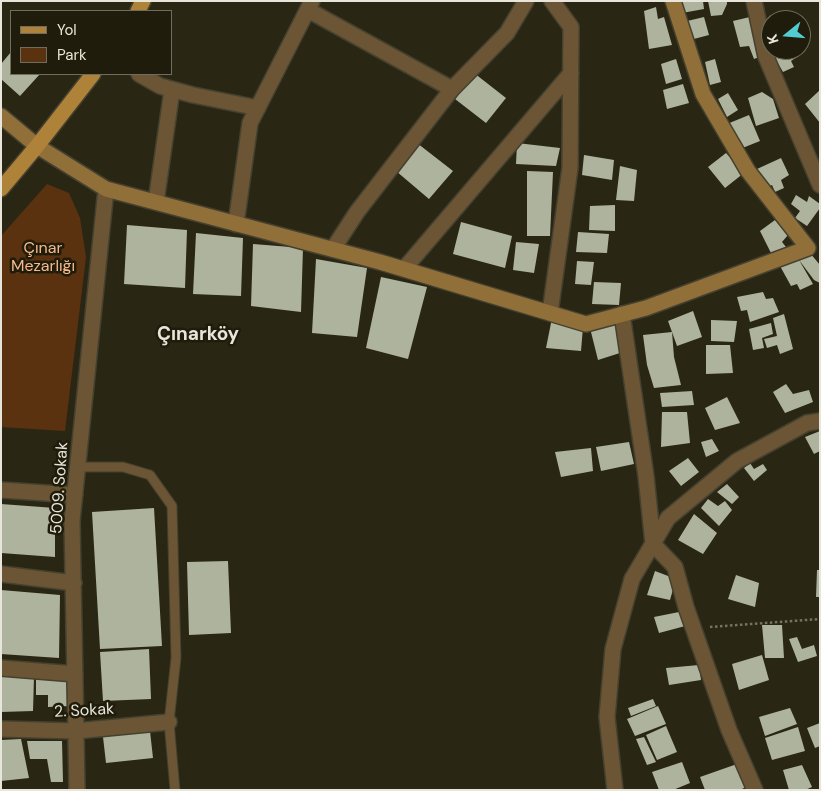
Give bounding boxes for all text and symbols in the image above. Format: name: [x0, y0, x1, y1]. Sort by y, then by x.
legend: [10, 10, 172, 75]
north arrow: [761, 10, 811, 60]
text: Yol: [57, 20, 77, 40]
text: K: [763, 32, 783, 46]
text: Park: [57, 45, 87, 65]
park label: Çınar Mezarlığı: [11, 239, 75, 277]
district label: Çınarköy: [157, 324, 239, 346]
street label: 5009. Sokak: [47, 441, 73, 535]
street label: 2. Sokak: [53, 700, 115, 722]

